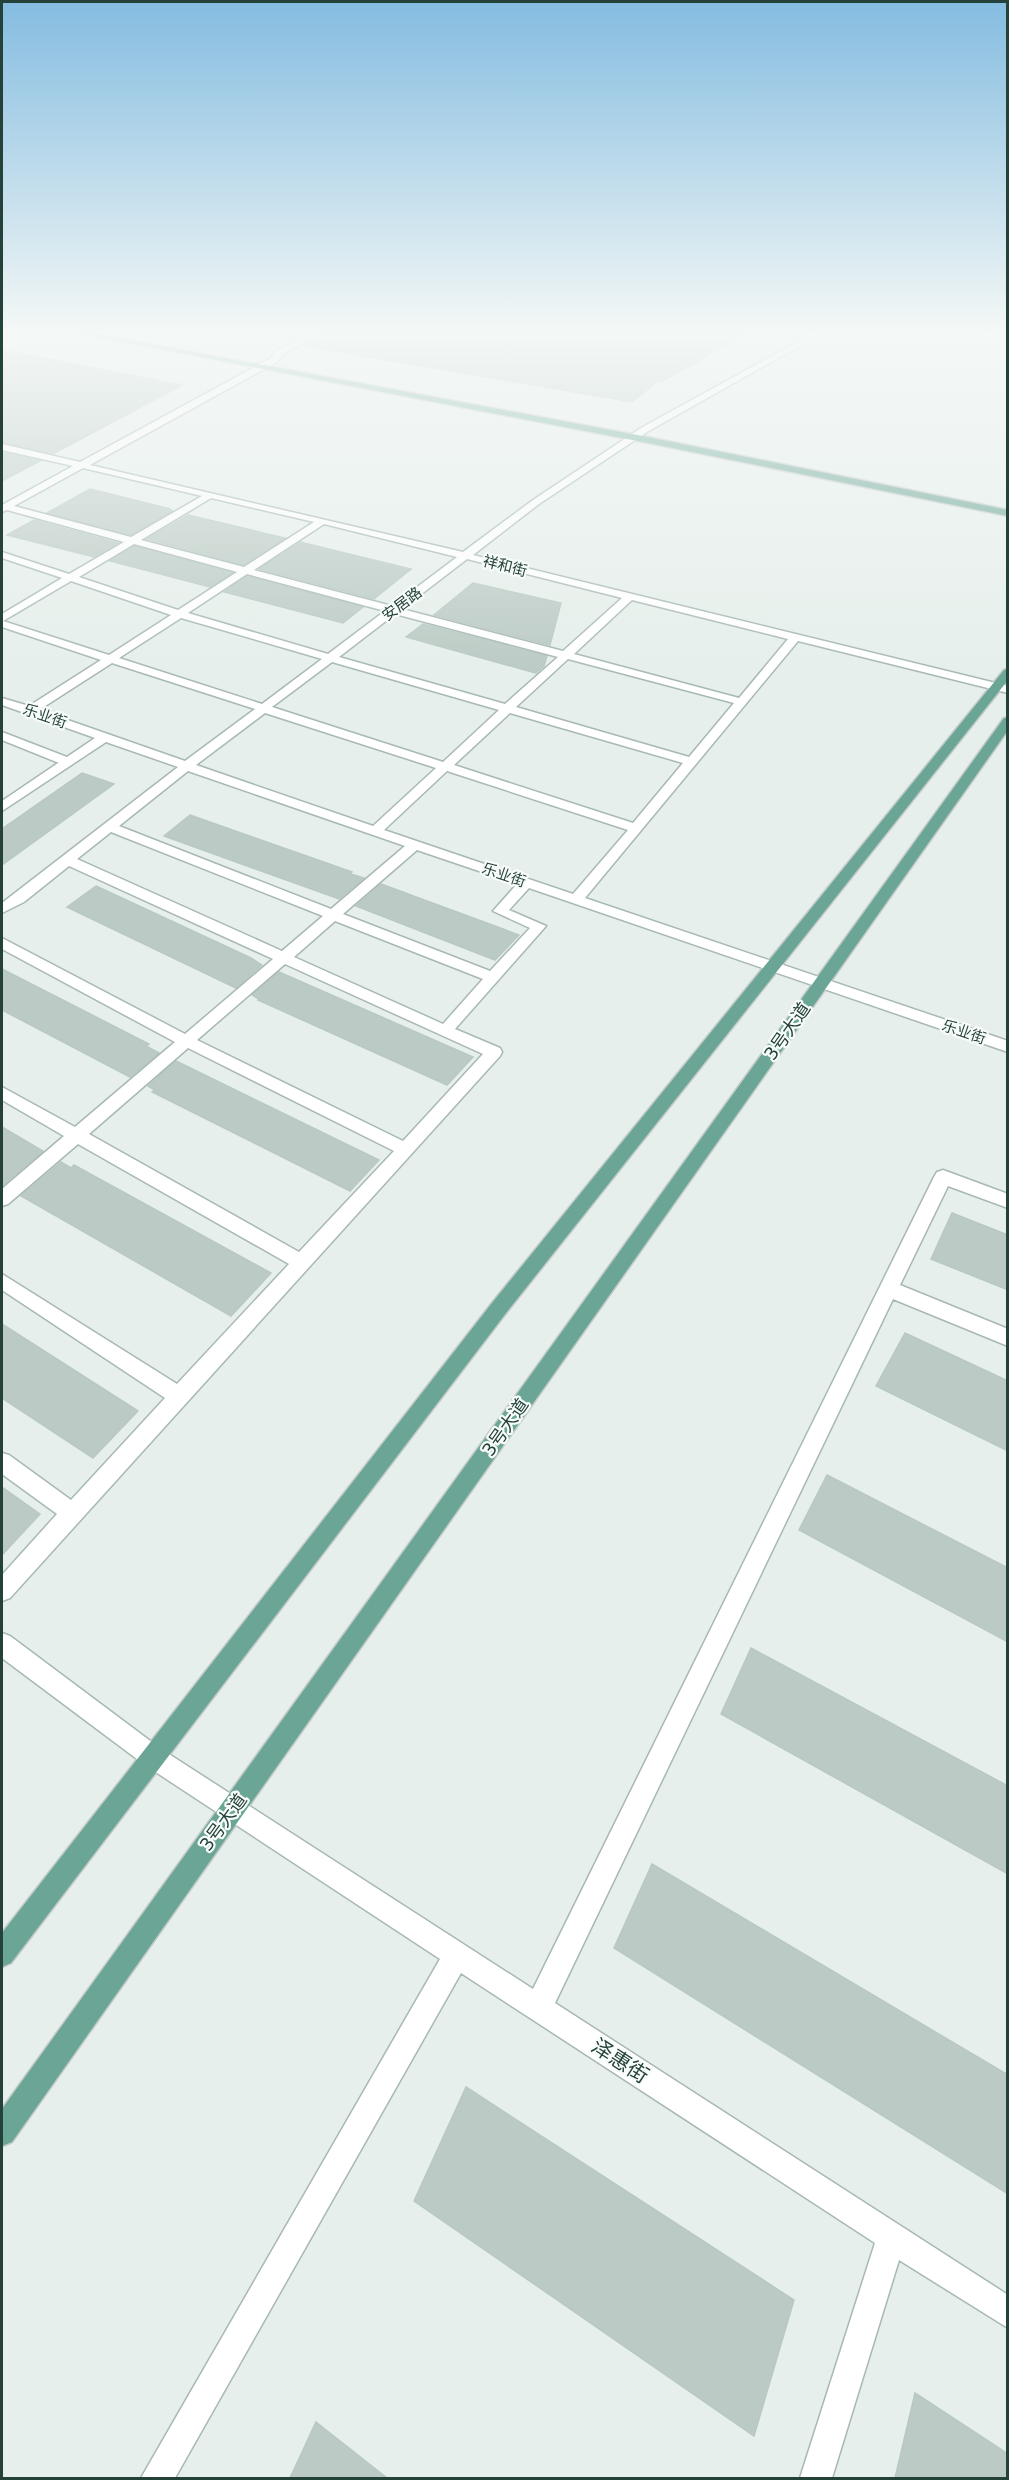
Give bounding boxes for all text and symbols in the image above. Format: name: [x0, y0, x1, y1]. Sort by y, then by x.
street label: 祥和街: [481, 552, 529, 580]
street label: 安居路: [379, 583, 425, 625]
street label: 乐业街: [21, 700, 69, 732]
street label: 乐业街: [480, 859, 528, 891]
street label: 3号大道: [760, 998, 814, 1064]
street label: 乐业街: [940, 1016, 988, 1048]
street label: 3号大道: [478, 1394, 532, 1460]
street label: 3号大道: [195, 1789, 251, 1855]
street label: 泽惠街: [587, 2034, 653, 2088]

